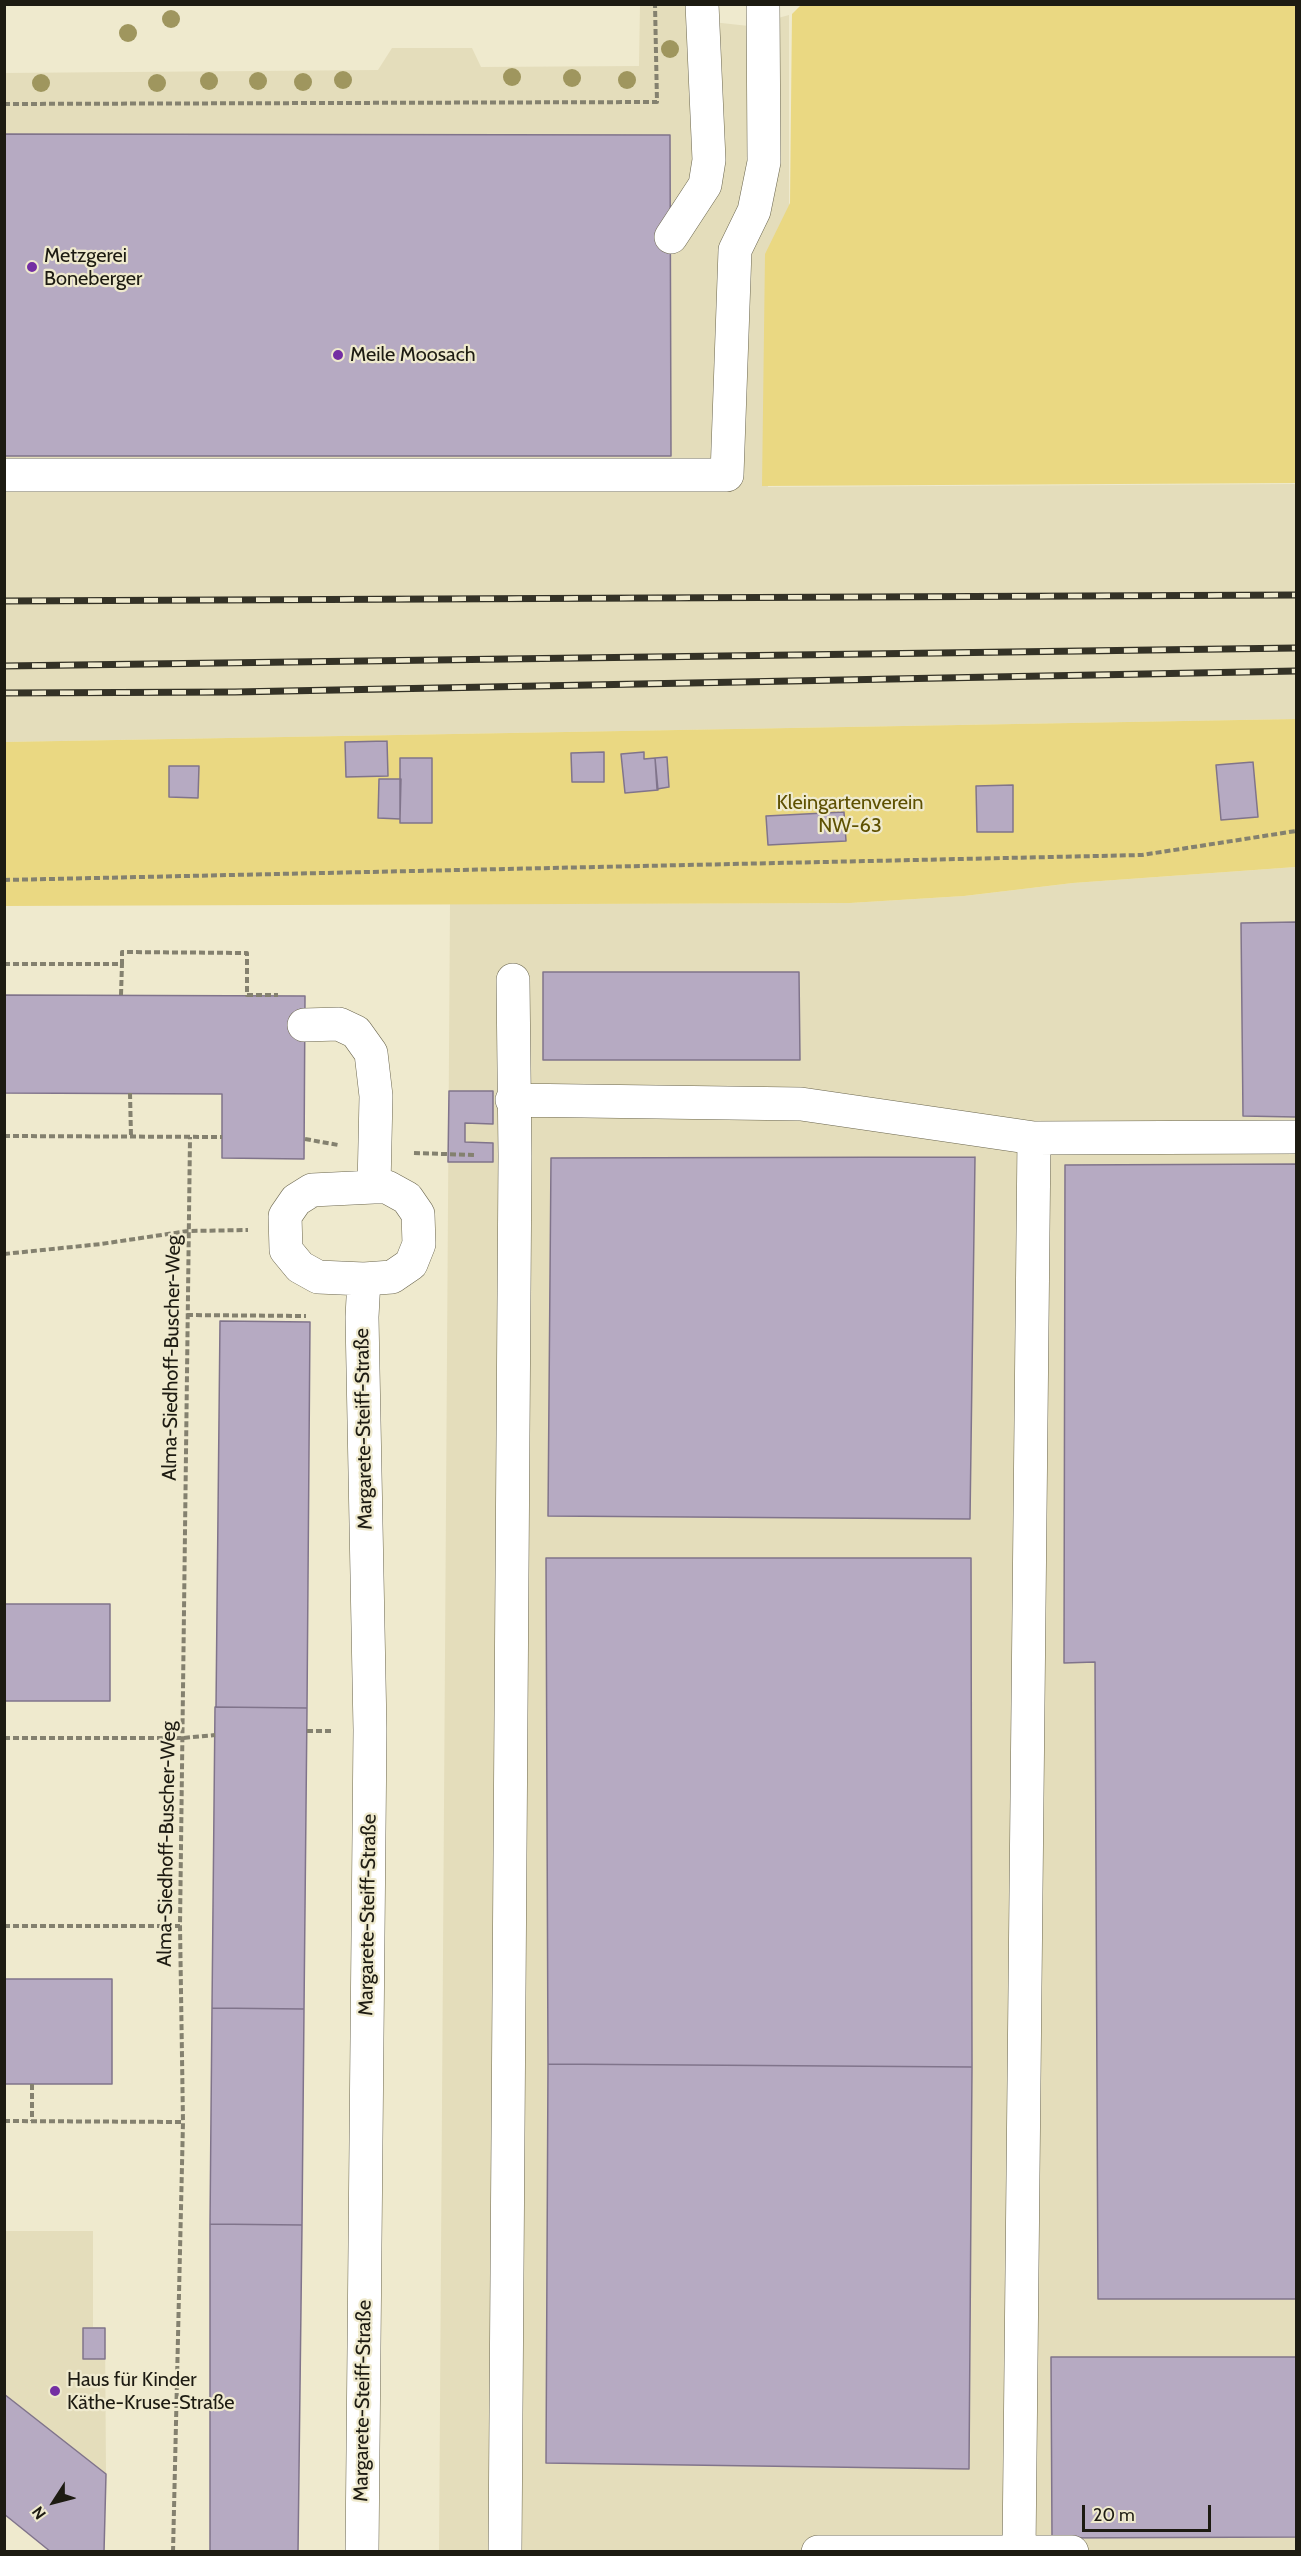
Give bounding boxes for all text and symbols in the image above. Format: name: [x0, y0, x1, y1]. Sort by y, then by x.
place label: Metzgerei Boneberger: [44, 244, 142, 291]
marker: Metzgerei Boneberger: [25, 260, 39, 274]
place label: Meile Moosach: [350, 343, 476, 367]
marker: Meile Moosach: [331, 348, 345, 362]
park label: Kleingartenverein NW-63: [777, 791, 923, 838]
street label: Alma-Siedhoff-Buscher-Weg: [158, 1235, 186, 1481]
street label: Margarete-Steiff-Straße: [350, 1328, 378, 1530]
street label: Alma-Siedhoff-Buscher-Weg: [153, 1721, 181, 1967]
street label: Margarete-Steiff-Straße: [354, 1814, 382, 2016]
street label: Margarete-Steiff-Straße: [349, 2300, 377, 2502]
place label: Haus für Kinder Käthe-Kruse-Straße: [67, 2368, 234, 2415]
marker: Haus für Kinder Käthe-Kruse-Straße: [48, 2384, 62, 2398]
north arrow: [24, 2472, 84, 2532]
scale bar: [1085, 2493, 1214, 2531]
text: N: [28, 2503, 50, 2523]
text: 20 m: [1093, 2504, 1135, 2526]

